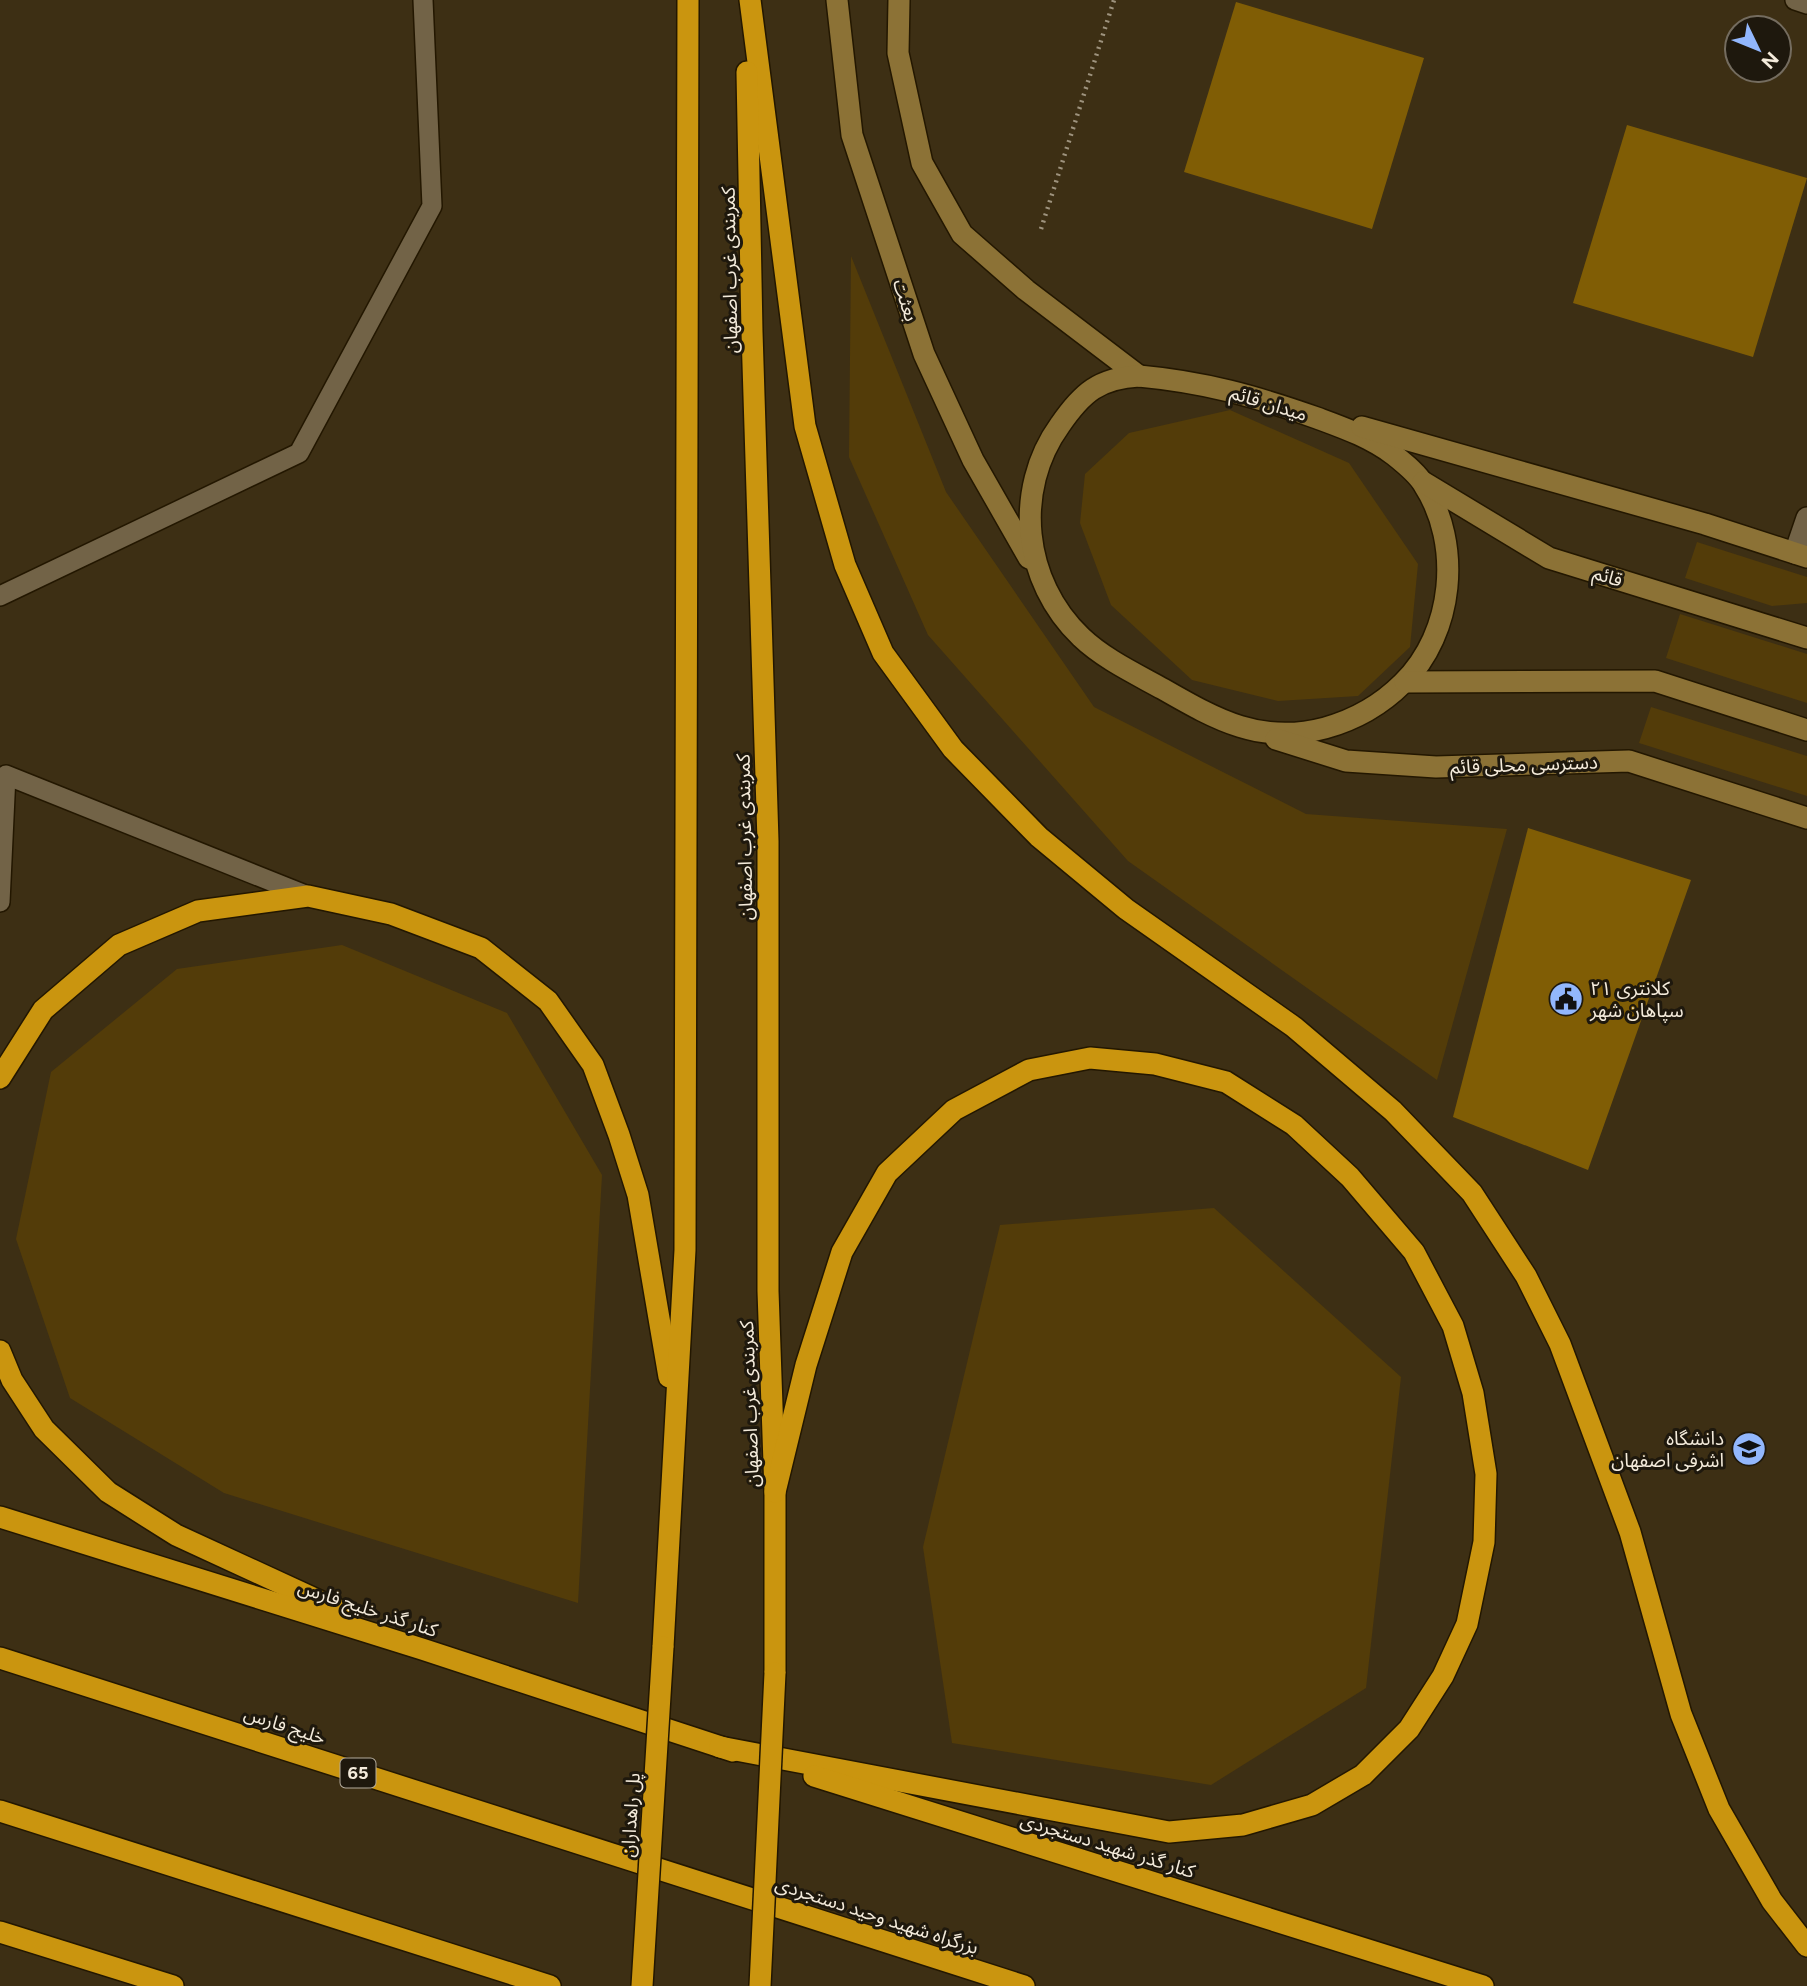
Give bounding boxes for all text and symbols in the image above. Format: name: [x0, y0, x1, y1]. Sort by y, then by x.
north arrow: [1723, 14, 1793, 84]
text: N: [1757, 47, 1783, 73]
street label: کمربندی غرب اصفهان: [717, 185, 742, 353]
street label: بعثت: [888, 276, 923, 324]
street label: میدان قائم: [1227, 381, 1310, 429]
street label: قائم: [1589, 561, 1625, 595]
street label: دسترسی محلی قائم: [1450, 750, 1598, 782]
street label: کمربندی غرب اصفهان: [732, 752, 757, 920]
place label: کلانتری ۲۱ سپاهان شهر: [1589, 977, 1684, 1023]
public building icon: کلانتری ۲۱ سپاهان شهر: [1547, 980, 1585, 1018]
street label: کمربندی غرب اصفهان: [735, 1319, 764, 1488]
place label: دانشگاه اشرفی اصفهان: [1611, 1427, 1724, 1472]
school or university icon: دانشگاه اشرفی اصفهان: [1730, 1430, 1768, 1468]
street label: کنار گذر خلیج فارس: [294, 1575, 442, 1645]
street label: خلیج فارس: [240, 1701, 329, 1752]
road number: 65: [340, 1758, 376, 1788]
street label: پل راهداران: [616, 1772, 646, 1858]
street label: کنار گذر شهید دستجردی: [1018, 1808, 1199, 1883]
street label: بزرگراه شهید وحید دستجردی: [772, 1872, 981, 1959]

